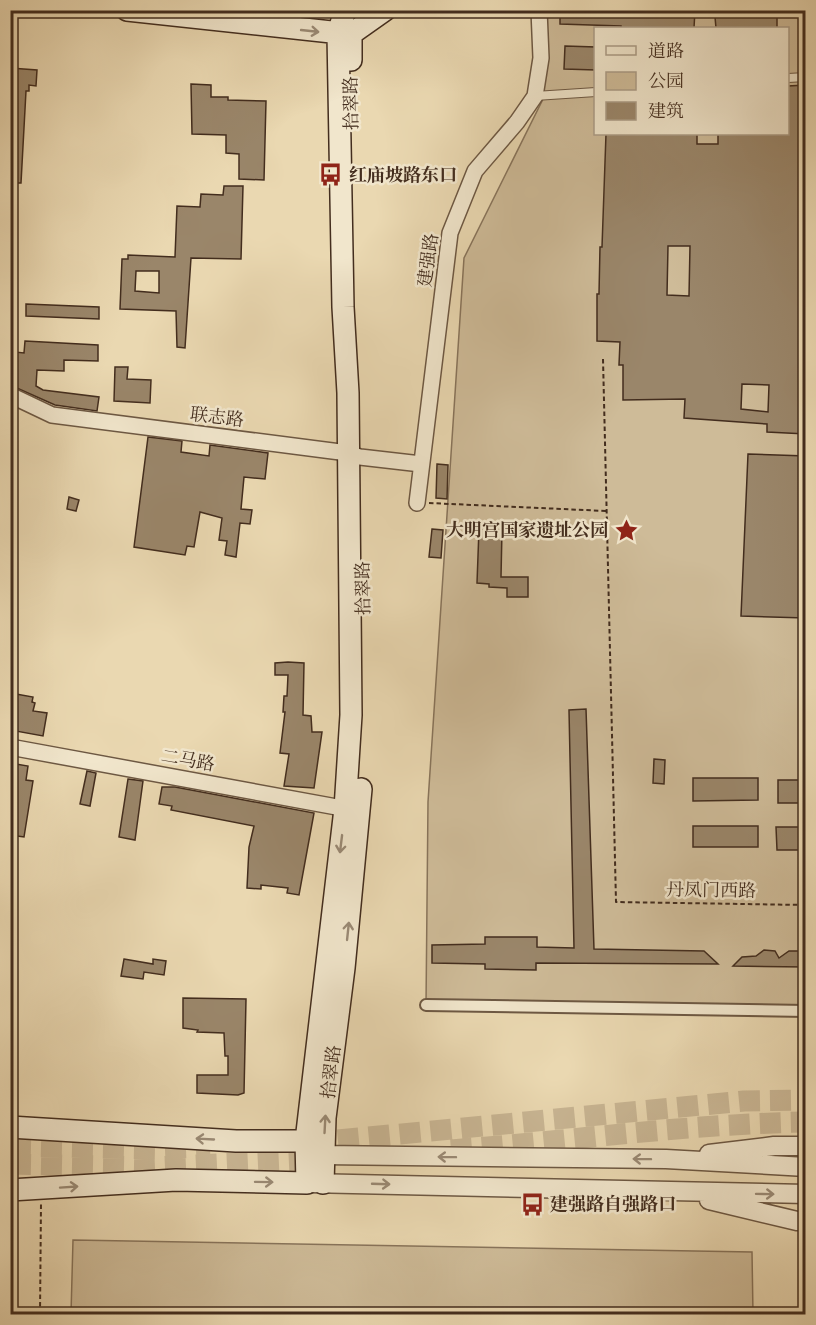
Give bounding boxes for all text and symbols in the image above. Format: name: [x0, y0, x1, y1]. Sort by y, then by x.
one-way arrow: [300, 26, 320, 37]
legend: [594, 27, 789, 135]
text: 道路: [648, 40, 684, 62]
text: 公园: [648, 70, 684, 92]
street label: 拾翠路: [340, 76, 362, 130]
text: 建筑: [648, 100, 684, 122]
bus stop icon: 红庙坡路东口: [318, 162, 344, 188]
place label: 红庙坡路东口: [349, 164, 457, 186]
street label: 建强路: [413, 232, 443, 288]
street label: 联志路: [189, 403, 245, 431]
place icon: 大明宫国家遗址公园: [613, 517, 639, 543]
place label: 大明宫国家遗址公园: [446, 519, 608, 541]
street label: 拾翠路: [352, 561, 374, 615]
street label: 二马路: [160, 744, 216, 776]
one-way arrow: [335, 834, 346, 854]
street label: 丹凤门西路: [666, 878, 756, 902]
one-way arrow: [343, 921, 354, 941]
street label: 拾翠路: [317, 1044, 345, 1100]
one-way arrow: [319, 1115, 330, 1135]
one-way arrow: [196, 1134, 216, 1145]
one-way arrow: [438, 1151, 458, 1163]
one-way arrow: [633, 1153, 653, 1165]
one-way arrow: [253, 1176, 273, 1187]
one-way arrow: [371, 1179, 391, 1190]
one-way arrow: [58, 1181, 78, 1192]
one-way arrow: [754, 1188, 774, 1199]
bus stop icon: 建强路自强路口: [519, 1191, 545, 1217]
place label: 建强路自强路口: [550, 1193, 676, 1215]

